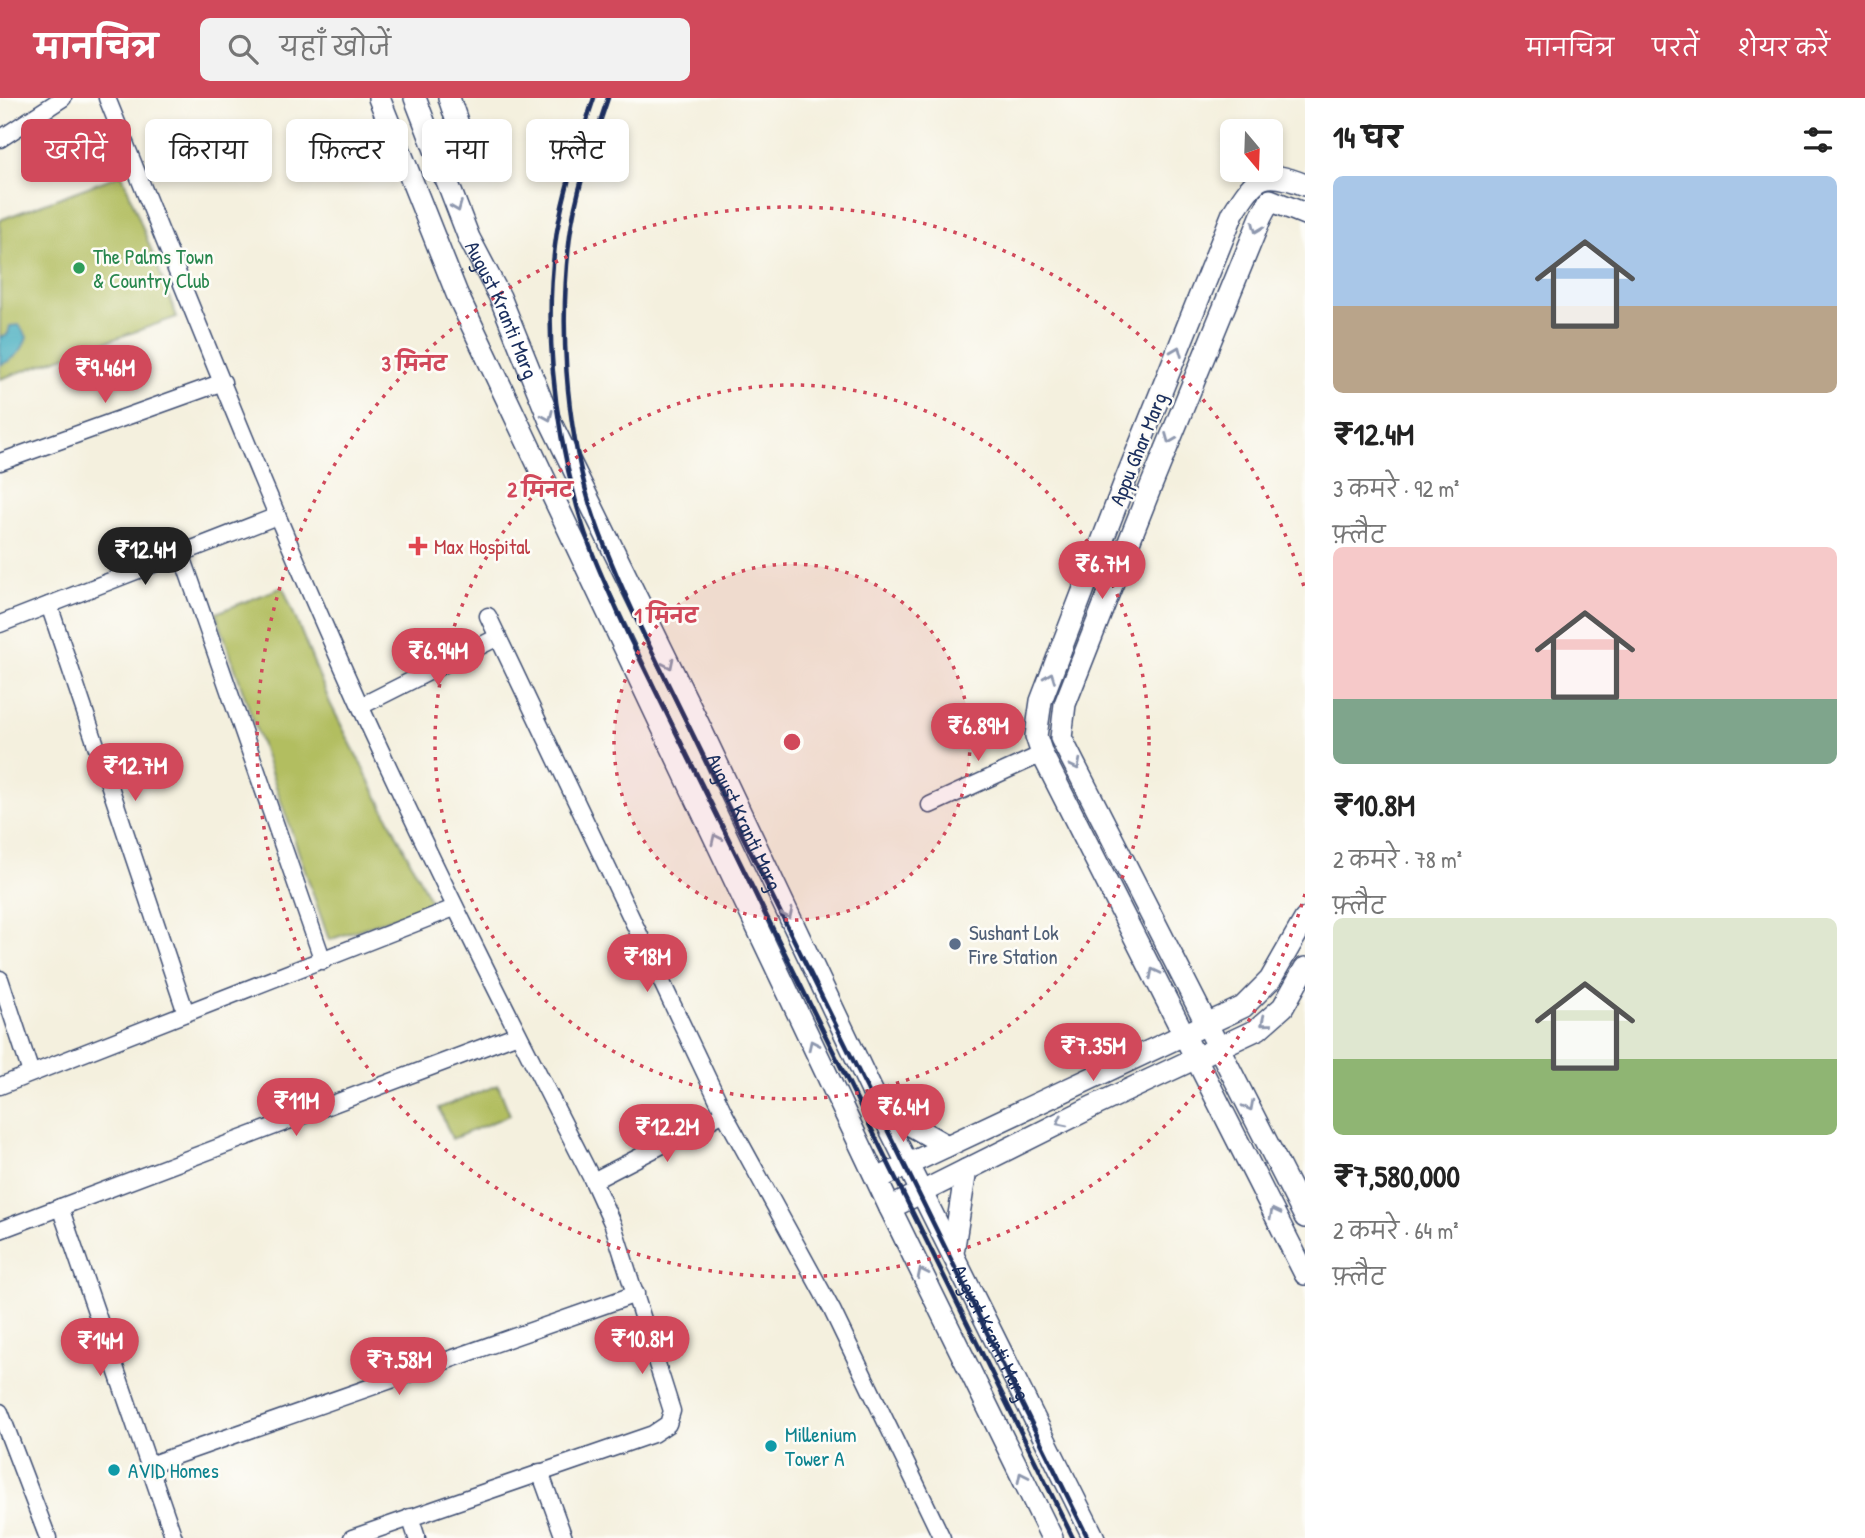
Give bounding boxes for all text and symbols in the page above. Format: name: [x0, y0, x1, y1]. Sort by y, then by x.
search box: [200, 18, 690, 81]
text: मानचित्र: [35, 24, 158, 68]
text: यहाँ खोजें: [280, 29, 391, 64]
icon: search: [224, 30, 262, 68]
text: मानचित्र: [1526, 31, 1614, 63]
text: परतें: [1652, 31, 1699, 63]
text: शेयर करें: [1737, 31, 1830, 63]
text: 14 घर: [1333, 117, 1402, 157]
chip: खरीदें: [21, 119, 131, 182]
chip: किराया: [145, 119, 272, 182]
chip: फ़िल्टर: [286, 119, 408, 182]
chip: नया: [422, 119, 512, 182]
chip: फ़्लैट: [526, 119, 629, 182]
north arrow: [1220, 119, 1283, 182]
map controls: [1220, 119, 1283, 182]
icon: filters: [1799, 121, 1837, 159]
one-way arrow: [448, 201, 462, 213]
icon: home: [1522, 221, 1648, 347]
one-way arrow: [1251, 222, 1265, 234]
street label: August Kranti Marg: [458, 235, 546, 383]
place label: The Palms Town & Country Club: [93, 242, 213, 295]
marker: The Palms Town & Country Club: [71, 260, 87, 276]
pin: ₹9.46M: [48, 345, 162, 405]
one-way arrow: [1169, 346, 1183, 358]
text: 3 मिनट: [381, 348, 449, 378]
text: ₹9.46M: [75, 352, 135, 383]
street label: Appu Ghar Marg: [1102, 388, 1174, 510]
one-way arrow: [540, 408, 554, 421]
text: ₹12.4M: [1333, 414, 1414, 454]
one-way arrow: [1165, 432, 1179, 444]
text: 3 कमरे · 92 m²: [1333, 473, 1459, 504]
text: 2 मिनट: [507, 474, 575, 504]
text: फ़्लैट: [1333, 519, 1385, 550]
pin: ₹12.4M: [88, 528, 202, 587]
place label: Max Hospital: [434, 532, 530, 561]
text: ₹12.4M: [114, 534, 176, 565]
marker: Max Hospital: [408, 536, 428, 556]
pin: ₹6.7M: [1053, 542, 1151, 601]
text: ₹6.7M: [1075, 548, 1129, 579]
icon: home: [1522, 592, 1648, 718]
text: 1 मिनट: [634, 600, 700, 630]
pin: ₹6.94M: [381, 628, 495, 688]
text: ₹6.94M: [408, 635, 468, 666]
one-way arrow: [661, 657, 675, 669]
one-way arrow: [1042, 672, 1056, 684]
pin: ₹6.89M: [921, 704, 1035, 763]
text: ₹6.89M: [947, 710, 1009, 741]
centre of rings: [780, 730, 804, 754]
pin: ₹12.7M: [78, 744, 192, 803]
street label: August Kranti Marg: [700, 749, 790, 895]
text: ₹12.7M: [103, 750, 167, 781]
one-way arrow: [1067, 758, 1081, 770]
text: ₹10.8M: [1333, 785, 1415, 825]
one-way arrow: [711, 834, 725, 846]
text: 2 कमरे · 78 m²: [1333, 844, 1462, 875]
text: फ़्लैट: [1333, 890, 1385, 921]
one-way arrow: [780, 907, 794, 919]
place label: Sushant Lok Fire Station: [968, 918, 1059, 971]
pin: ₹18M: [606, 934, 688, 994]
marker: Sushant Lok Fire Station: [947, 936, 963, 952]
text: ₹18M: [623, 941, 671, 972]
icon: home: [1522, 963, 1648, 1089]
one-way arrow: [1148, 968, 1162, 980]
one-way arrow: [1260, 1014, 1273, 1027]
pin: ₹7.35M: [1036, 1024, 1150, 1083]
text: ₹7.35M: [1060, 1030, 1126, 1061]
one-way arrow: [808, 1040, 822, 1052]
pin: ₹11M: [255, 1079, 337, 1138]
pin: ₹6.4M: [854, 1084, 952, 1144]
text: ₹11M: [273, 1085, 319, 1116]
text: ₹6.4M: [877, 1091, 929, 1122]
one-way arrow: [1241, 1099, 1255, 1111]
pin: ₹12.2M: [610, 1104, 724, 1164]
text: ₹12.2M: [635, 1111, 699, 1142]
one-way arrow: [1056, 1114, 1068, 1128]
text: ₹7,580,000: [1333, 1156, 1460, 1196]
one-way arrow: [1269, 1208, 1283, 1220]
text: 2 कमरे · 64 m²: [1333, 1215, 1458, 1246]
street label: August Kranti Marg: [945, 1259, 1037, 1405]
text: फ़्लैट: [1333, 1261, 1385, 1292]
one-way arrow: [916, 1268, 930, 1280]
pin: ₹10.8M: [585, 1316, 699, 1376]
pin: ₹14M: [59, 1318, 141, 1378]
text: ₹10.8M: [611, 1323, 674, 1354]
text: ₹14M: [77, 1325, 123, 1356]
pin: ₹7.58M: [342, 1338, 456, 1397]
text: ₹7.58M: [366, 1344, 432, 1375]
place label: Millenium Tower A: [785, 1420, 856, 1473]
marker: Millenium Tower A: [763, 1438, 779, 1454]
place label: AVID Homes: [128, 1456, 219, 1485]
marker: AVID Homes: [106, 1462, 122, 1478]
one-way arrow: [1017, 1472, 1031, 1484]

